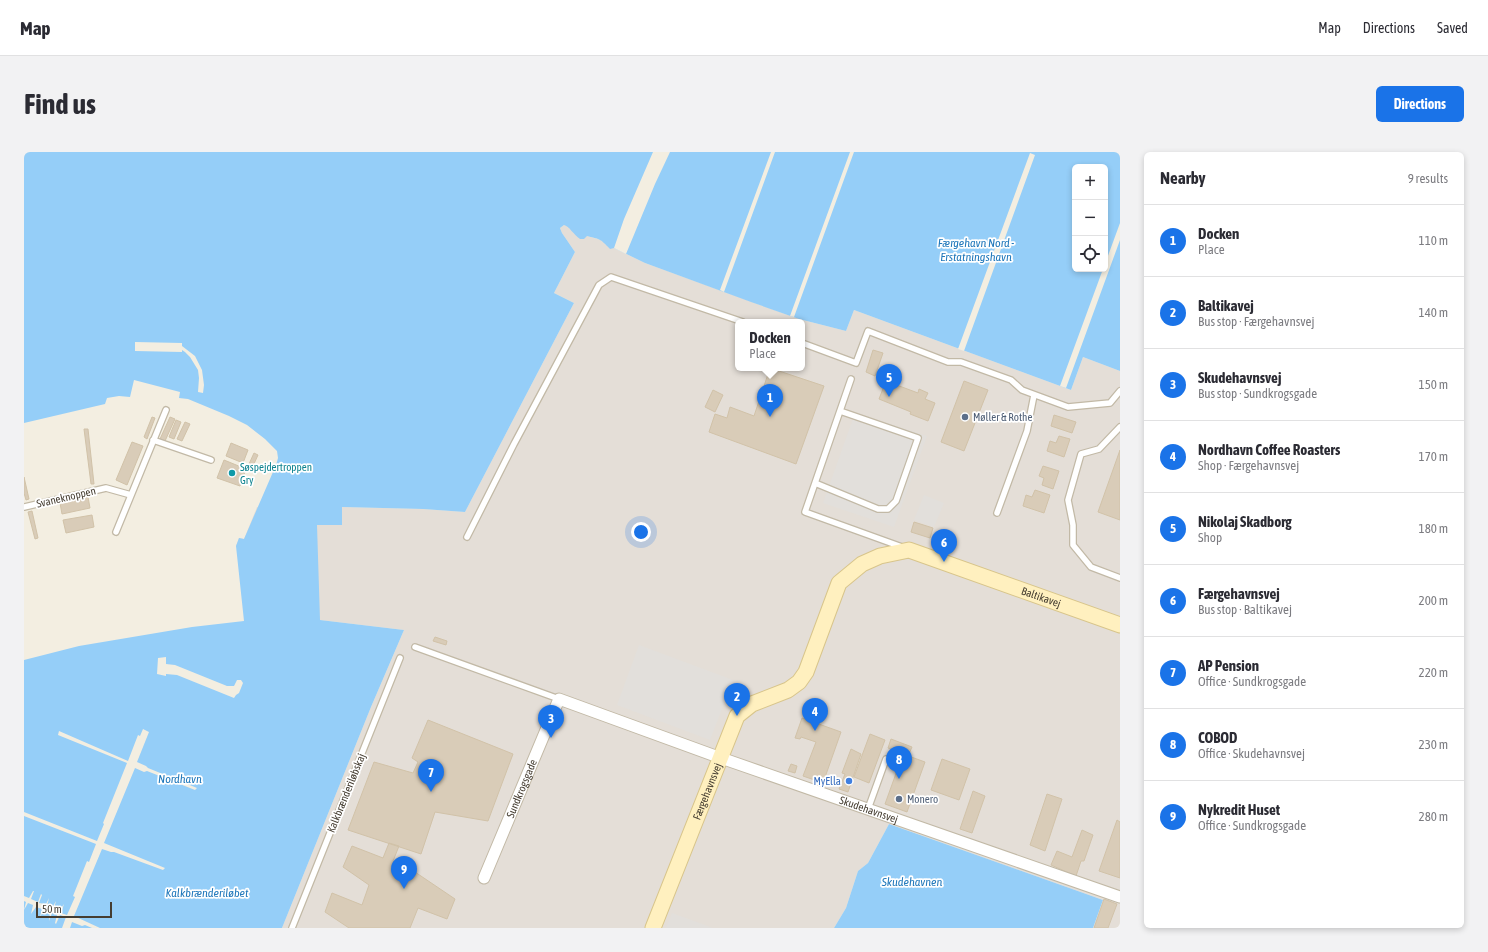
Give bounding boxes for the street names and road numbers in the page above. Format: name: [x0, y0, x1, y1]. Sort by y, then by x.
street label: Svaneknoppen: [35, 484, 97, 510]
street label: Baltikavej: [1020, 584, 1062, 609]
street label: Kalkbrænderiløbskaj: [325, 752, 367, 834]
street label: Sundkrogsgade: [504, 758, 539, 820]
street label: Færgehavnsvej: [691, 761, 724, 821]
street label: Skudehavnsvej: [838, 794, 900, 825]

